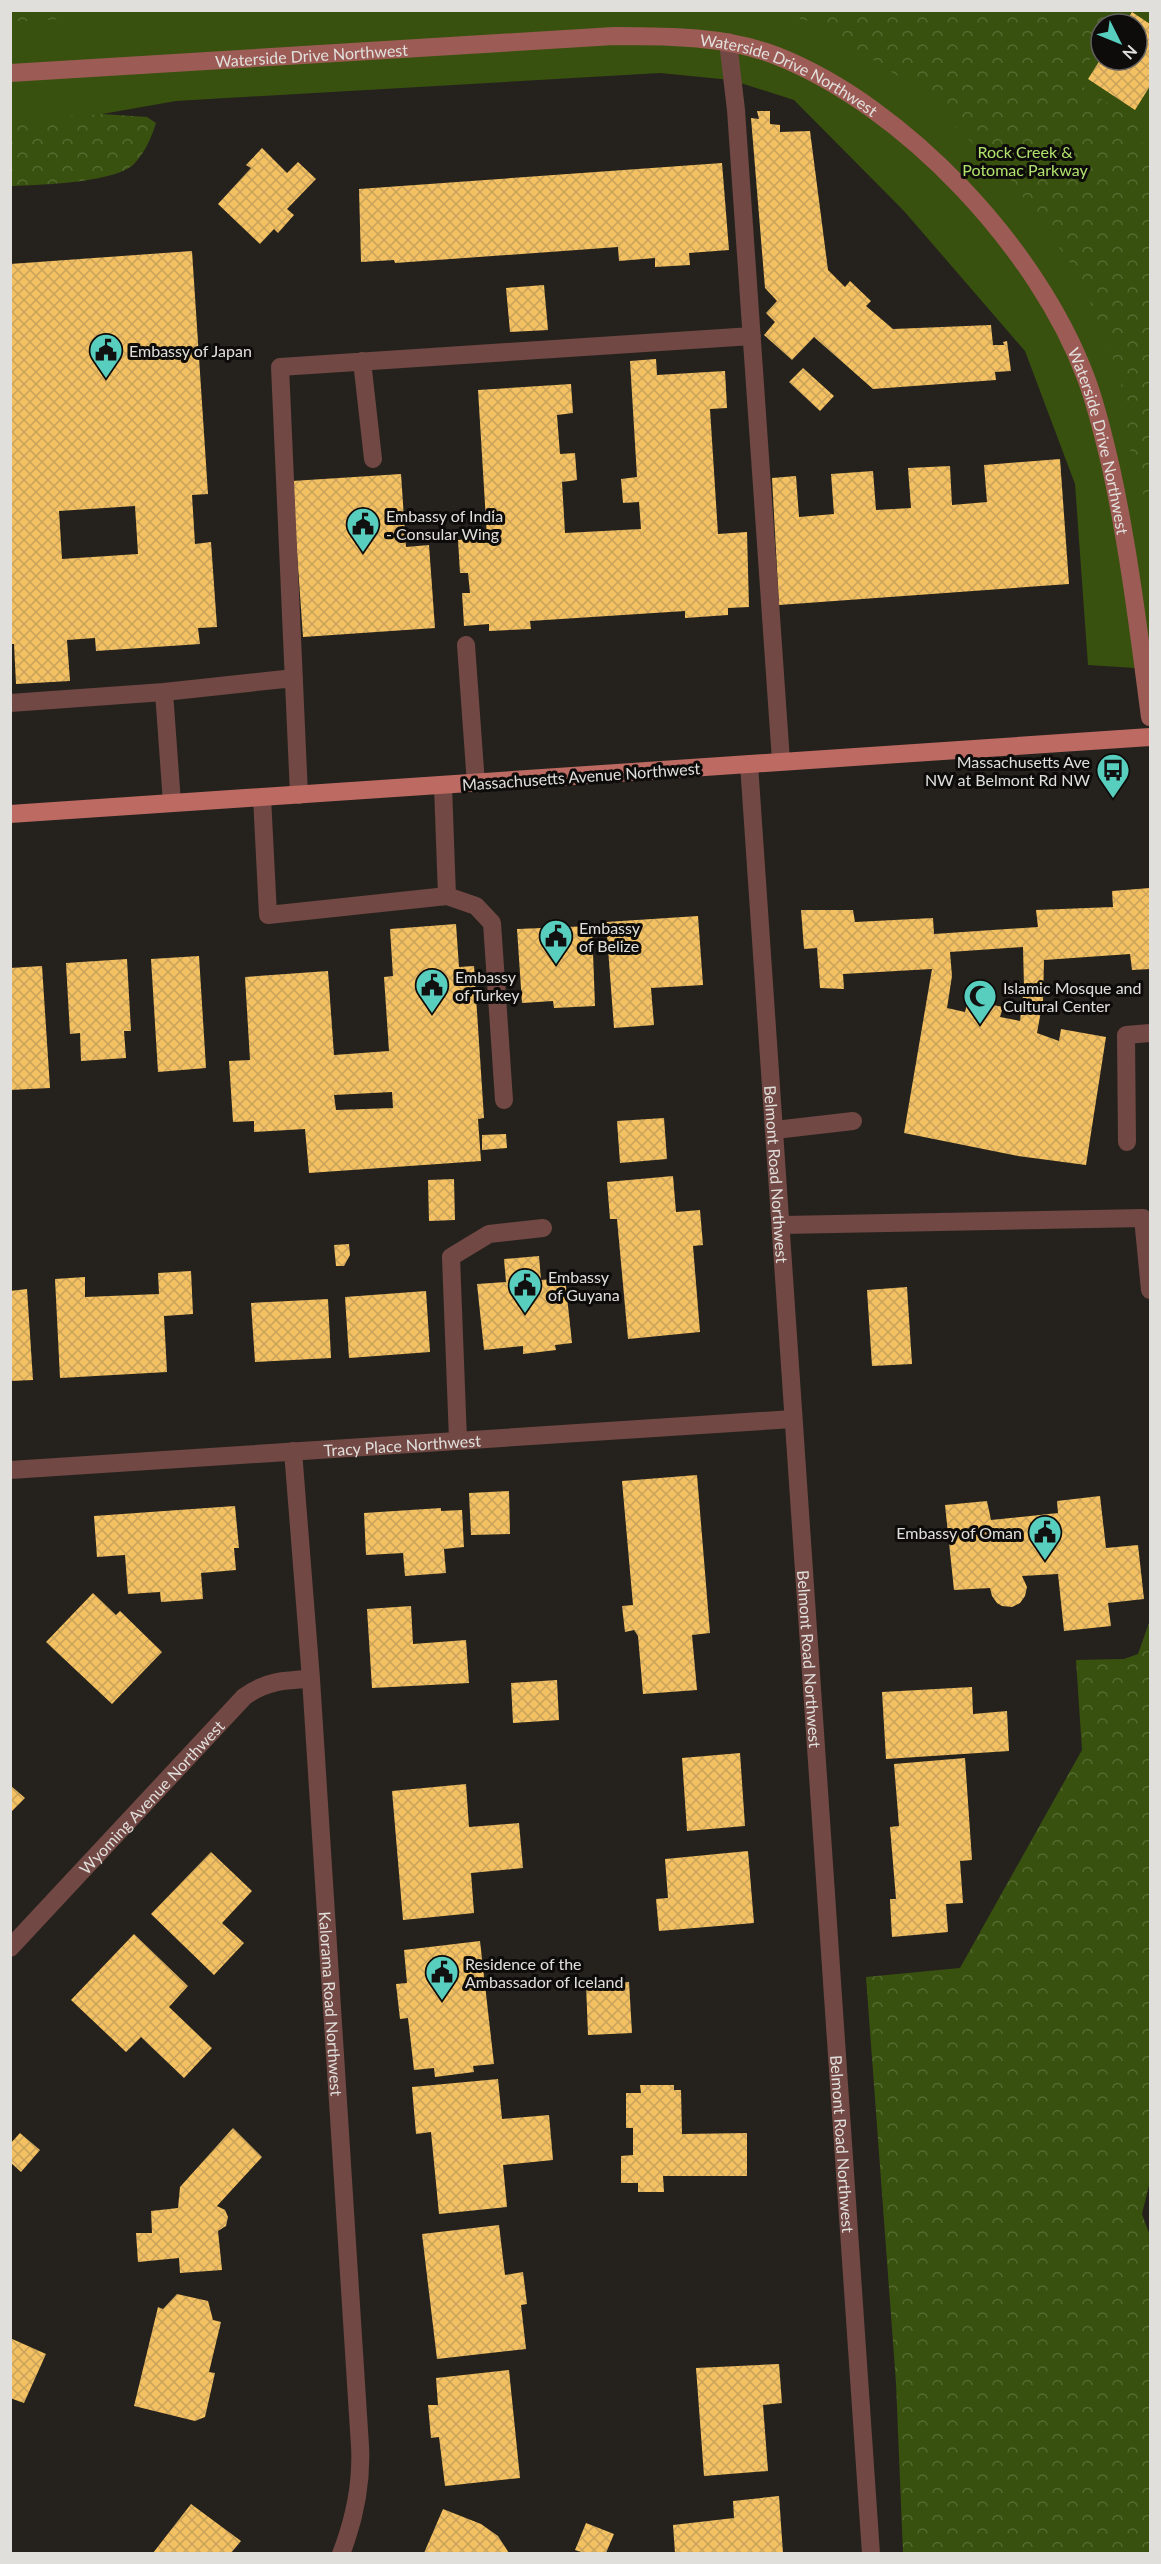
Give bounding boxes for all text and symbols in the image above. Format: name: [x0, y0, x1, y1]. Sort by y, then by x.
north arrow: [1089, 12, 1149, 72]
street label: Waterside Drive Northwest: [699, 29, 882, 120]
street label: Waterside Drive Northwest: [214, 39, 409, 70]
text: N: [1119, 42, 1141, 64]
park label: Rock Creek & Potomac Parkway: [962, 142, 1088, 179]
public building icon: Embassy of Japan: [88, 332, 124, 379]
place label: Embassy of Japan: [129, 341, 252, 360]
street label: Waterside Drive Northwest: [1065, 344, 1133, 536]
public building icon: Embassy of India - Consular Wing: [345, 506, 381, 553]
place label: Embassy of India - Consular Wing: [386, 506, 503, 543]
place label: Massachusetts Ave NW at Belmont Rd NW: [925, 752, 1090, 789]
bus stop icon: Massachusetts Ave NW at Belmont Rd NW: [1095, 752, 1131, 799]
street label: Massachusetts Avenue Northwest: [461, 758, 701, 794]
public building icon: Embassy of Belize: [538, 918, 574, 965]
place label: Embassy of Belize: [579, 918, 641, 955]
public building icon: Embassy of Turkey: [414, 967, 450, 1014]
place label: Embassy of Turkey: [455, 967, 520, 1004]
mosque icon: Islamic Mosque and Cultural Center: [962, 978, 998, 1025]
place label: Islamic Mosque and Cultural Center: [1003, 978, 1142, 1015]
street label: Belmont Road Northwest: [761, 1085, 792, 1264]
public building icon: Embassy of Guyana: [507, 1267, 543, 1314]
place label: Embassy of Guyana: [548, 1267, 620, 1304]
street label: Tracy Place Northwest: [323, 1430, 482, 1459]
public building icon: Embassy of Oman: [1027, 1514, 1063, 1561]
place label: Embassy of Oman: [896, 1523, 1022, 1542]
street label: Belmont Road Northwest: [794, 1569, 826, 1749]
street label: Wyoming Avenue Northwest: [75, 1715, 228, 1878]
street label: Kalorama Road Northwest: [316, 1911, 347, 2097]
public building icon: Residence of the Ambassador of Iceland: [424, 1954, 460, 2001]
place label: Residence of the Ambassador of Iceland: [465, 1954, 623, 1991]
street label: Belmont Road Northwest: [828, 2054, 859, 2234]

